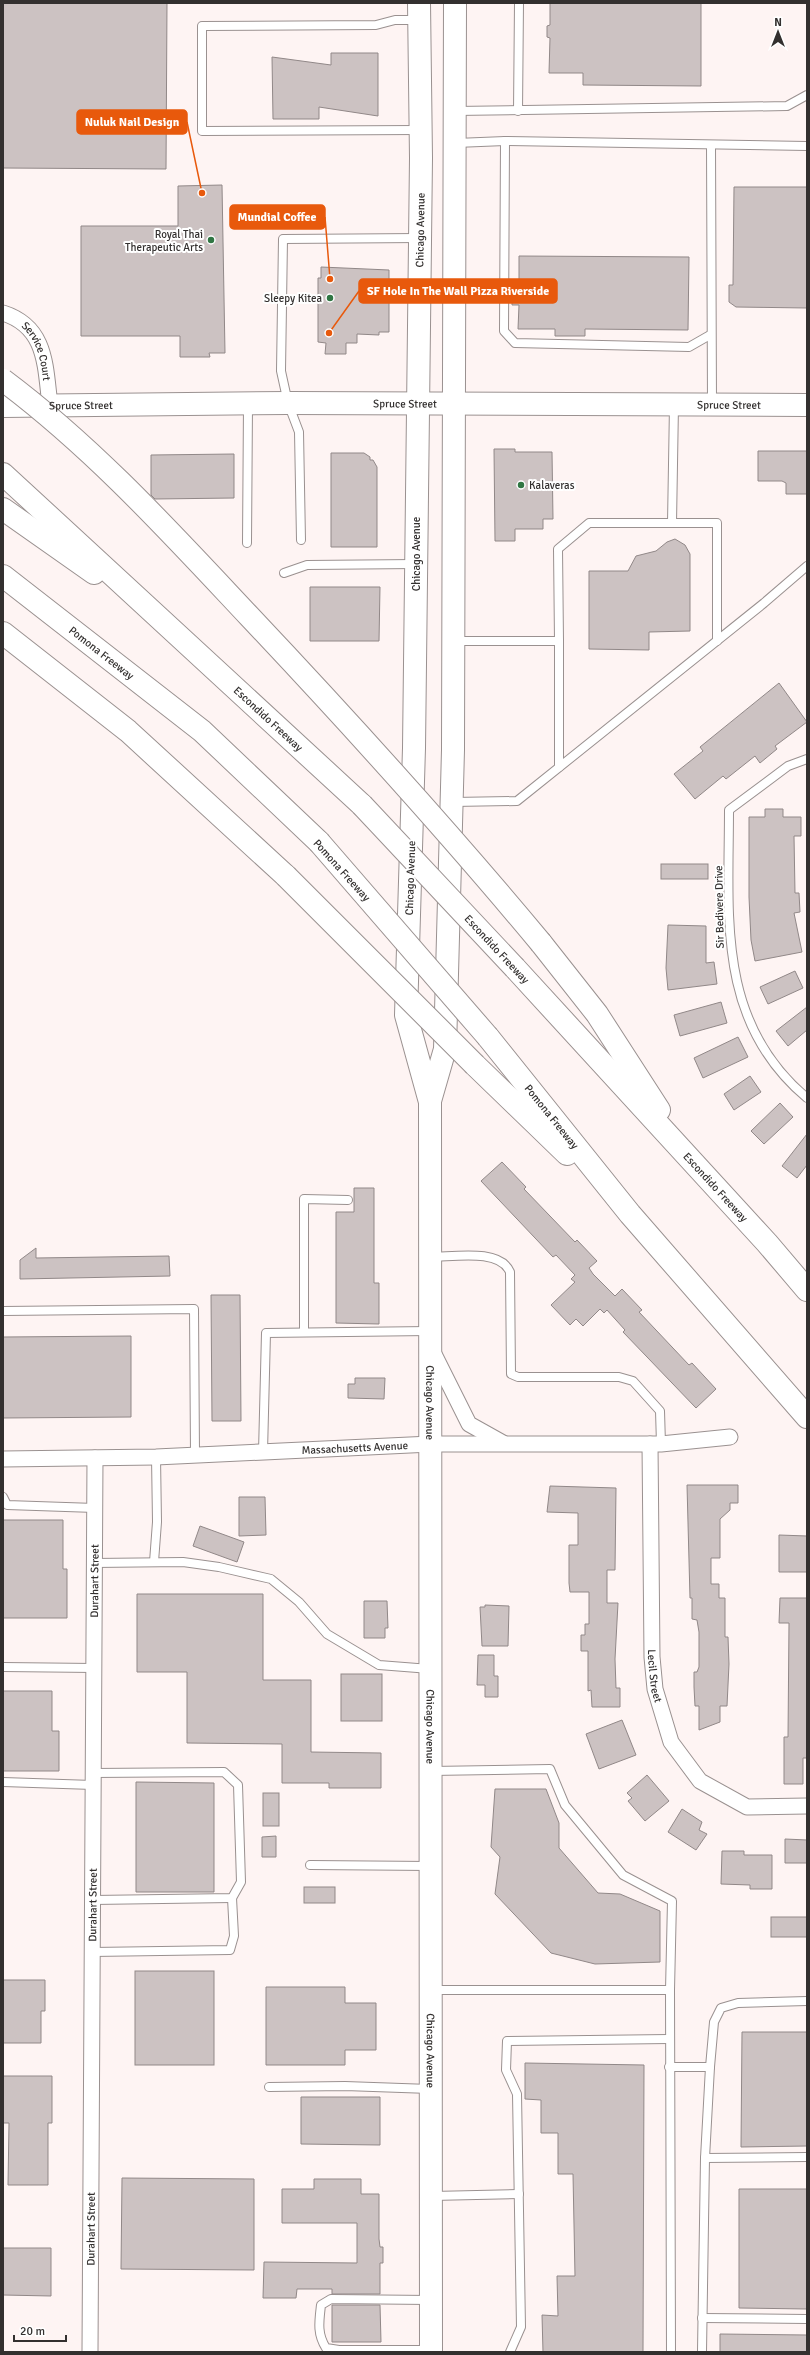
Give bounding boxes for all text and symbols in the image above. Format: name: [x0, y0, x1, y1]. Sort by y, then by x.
north arrow: [758, 12, 798, 52]
text: N: [774, 16, 782, 29]
callout: Nuluk Nail Design: [77, 110, 187, 134]
text: Nuluk Nail Design: [85, 115, 180, 130]
street label: Chicago Avenue: [413, 193, 428, 267]
callout: Mundial Coffee: [230, 205, 325, 229]
text: Mundial Coffee: [237, 210, 317, 225]
place label: Royal Thai Therapeutic Arts: [125, 228, 203, 254]
marker: Royal Thai Therapeutic Arts: [206, 235, 216, 245]
callout: SF Hole In The Wall Pizza Riverside: [359, 279, 557, 303]
text: SF Hole In The Wall Pizza Riverside: [367, 284, 549, 299]
place label: Sleepy Kitea: [264, 292, 322, 305]
marker: Sleepy Kitea: [325, 293, 335, 303]
street label: Service Court: [19, 319, 53, 382]
street label: Spruce Street: [373, 397, 437, 411]
street label: Spruce Street: [49, 399, 113, 413]
street label: Spruce Street: [697, 399, 761, 412]
place label: Kalaveras: [529, 479, 575, 492]
marker: Kalaveras: [516, 480, 526, 490]
street label: Chicago Avenue: [410, 517, 423, 591]
street label: Pomona Freeway: [66, 624, 137, 683]
street label: Escondido Freeway: [231, 684, 306, 755]
street label: Pomona Freeway: [310, 837, 373, 905]
street label: Chicago Avenue: [403, 840, 418, 916]
street label: Sir Bedivere Drive: [712, 865, 727, 949]
street label: Escondido Freeway: [461, 912, 532, 987]
street label: Pomona Freeway: [522, 1082, 582, 1152]
street label: Escondido Freeway: [680, 1150, 751, 1225]
street label: Chicago Avenue: [423, 1365, 436, 1440]
street label: Massachusetts Avenue: [301, 1439, 408, 1457]
street label: Durahart Street: [88, 1544, 102, 1618]
street label: Lecil Street: [645, 1649, 665, 1704]
street label: Chicago Avenue: [423, 1689, 437, 1764]
street label: Durahart Street: [86, 1868, 100, 1942]
street label: Chicago Avenue: [424, 2013, 437, 2088]
street label: Durahart Street: [84, 2192, 98, 2266]
scale bar: [14, 2317, 66, 2343]
text: 20 m: [20, 2324, 45, 2339]

